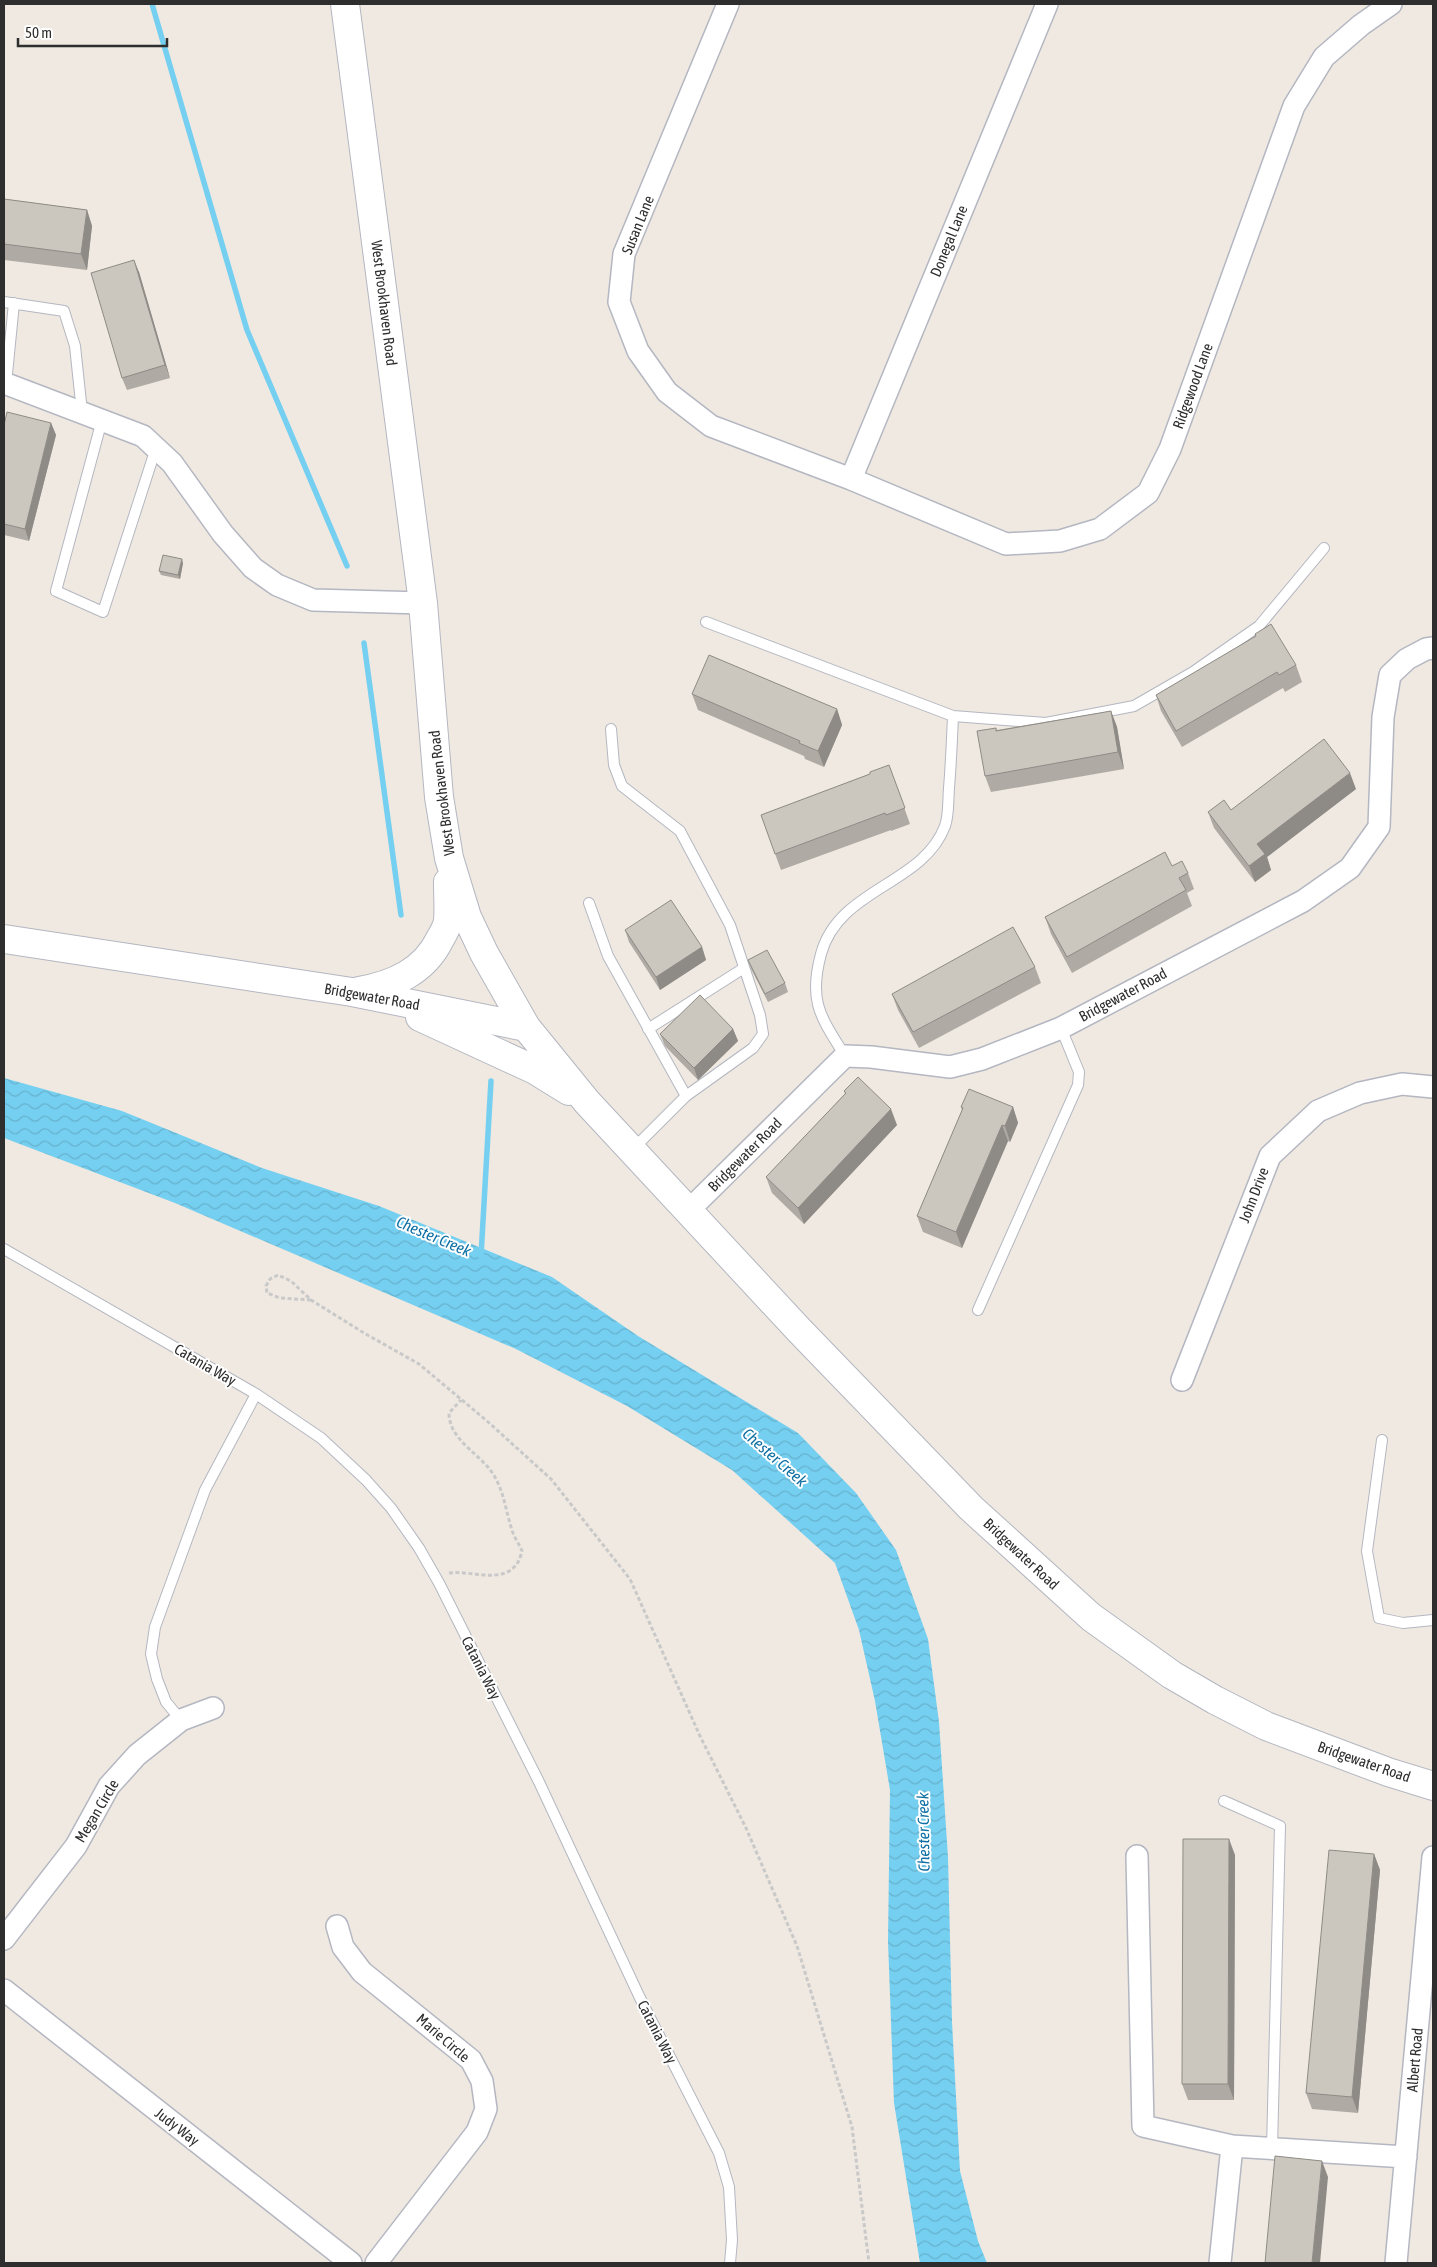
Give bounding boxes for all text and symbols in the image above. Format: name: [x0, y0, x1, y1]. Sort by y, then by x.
scale bar: [18, 15, 166, 47]
text: 50 m: [25, 24, 52, 41]
street label: Susan Lane: [618, 193, 657, 257]
street label: Donegal Lane: [927, 202, 971, 279]
street label: West Brookhaven Road: [368, 239, 401, 367]
street label: Ridgewood Lane: [1169, 341, 1216, 431]
street label: West Brookhaven Road: [425, 729, 458, 857]
street label: Bridgewater Road: [1076, 964, 1169, 1025]
street label: Bridgewater Road: [323, 980, 421, 1013]
street label: Bridgewater Road: [704, 1114, 785, 1195]
street label: John Drive: [1235, 1165, 1272, 1225]
water label: Chester Creek: [394, 1212, 475, 1260]
street label: Catania Way: [171, 1340, 239, 1389]
water label: Chester Creek: [739, 1424, 812, 1490]
street label: Bridgewater Road: [980, 1514, 1063, 1593]
street label: Catania Way: [458, 1633, 505, 1702]
street label: Bridgewater Road: [1316, 1738, 1413, 1785]
street label: Megan Circle: [71, 1776, 122, 1845]
water label: Chester Creek: [913, 1791, 933, 1872]
street label: Catania Way: [634, 1997, 681, 2066]
street label: Marie Circle: [413, 2010, 473, 2065]
street label: Albert Road: [1403, 2027, 1426, 2093]
street label: Judy Way: [152, 2104, 203, 2149]

